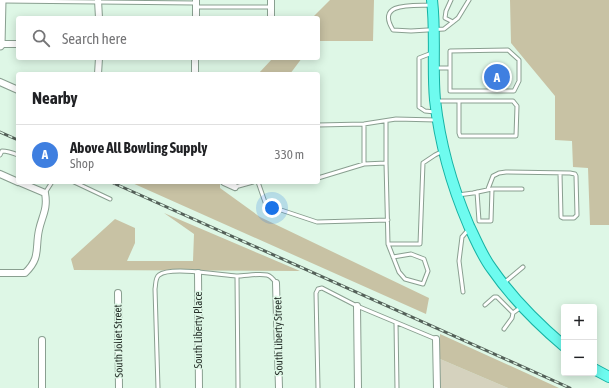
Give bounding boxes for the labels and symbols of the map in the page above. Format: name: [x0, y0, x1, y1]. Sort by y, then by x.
pin: A: [484, 62, 510, 92]
your location: [262, 198, 282, 218]
street label: South Liberty Place: [192, 292, 204, 368]
street label: South Liberty Street: [271, 297, 285, 375]
street label: South Joliet Street: [111, 304, 125, 378]

